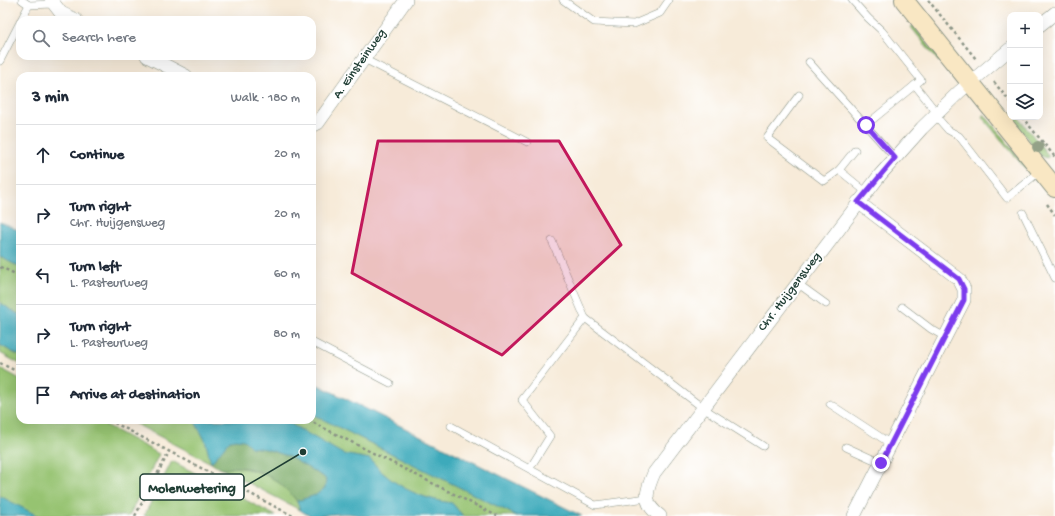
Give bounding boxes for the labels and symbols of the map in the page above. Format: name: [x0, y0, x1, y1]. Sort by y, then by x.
street label: A. Einsteinweg: [330, 26, 390, 102]
route start: [857, 116, 875, 134]
street label: Chr. Huijgensweg: [755, 249, 825, 335]
route end: [872, 454, 890, 472]
callout: Molenwetering: [140, 474, 244, 500]
text: Molenwetering: [148, 481, 236, 498]

